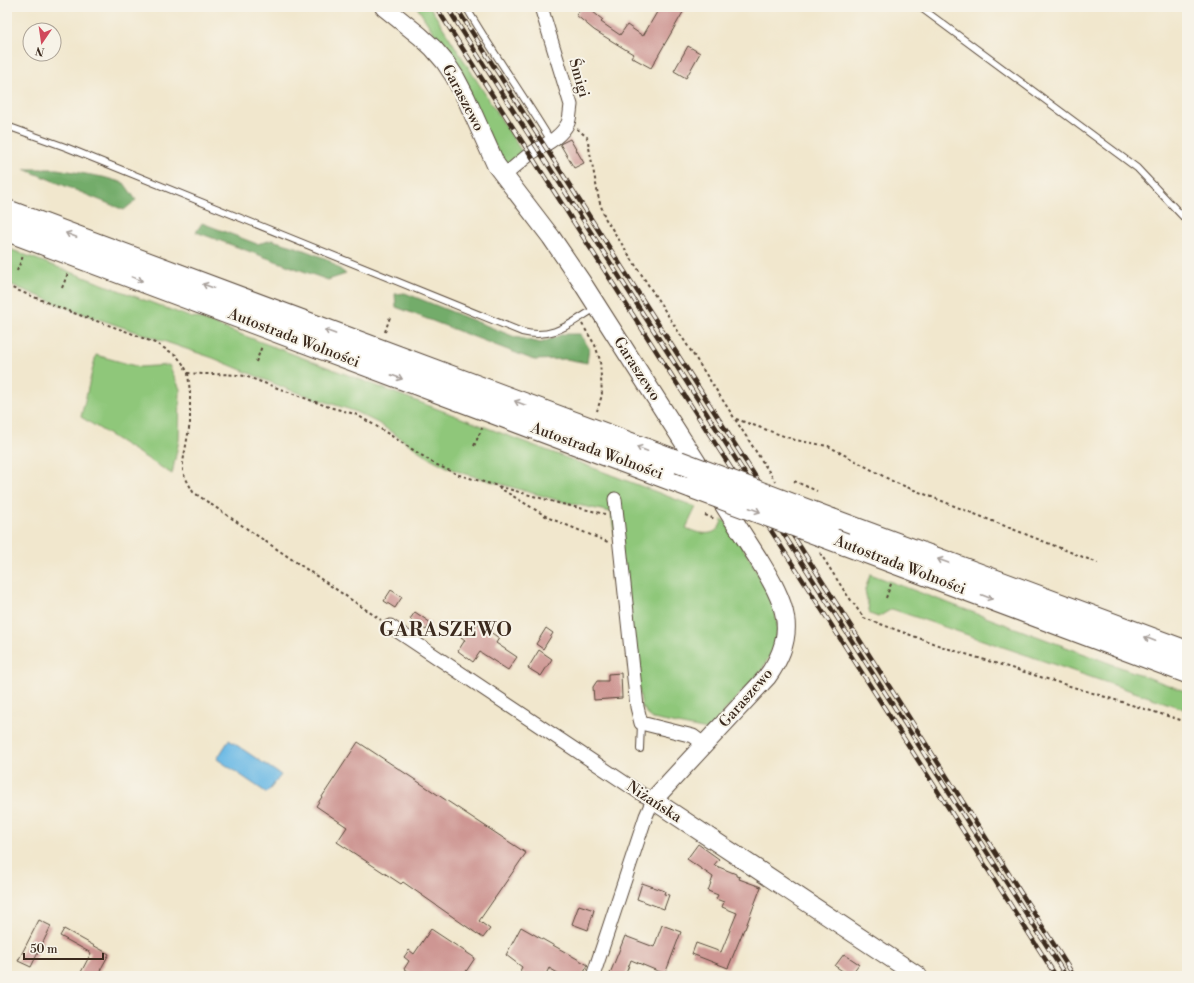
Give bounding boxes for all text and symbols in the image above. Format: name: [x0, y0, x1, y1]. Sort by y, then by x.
north arrow: [22, 22, 62, 62]
text: N: [34, 43, 46, 59]
street label: Śmigi: [564, 56, 595, 100]
street label: Garaszewo: [438, 61, 488, 135]
one-way arrow: [64, 231, 77, 238]
one-way arrow: [131, 276, 143, 284]
one-way arrow: [202, 282, 214, 290]
street label: Autostrada Wolności: [225, 304, 363, 372]
one-way arrow: [324, 327, 336, 335]
street label: Garaszewo: [609, 333, 665, 405]
one-way arrow: [391, 373, 403, 381]
one-way arrow: [515, 399, 527, 407]
street label: Autostrada Wolności: [527, 418, 666, 484]
one-way arrow: [637, 444, 649, 452]
one-way arrow: [749, 507, 761, 515]
street label: Autostrada Wolności: [831, 531, 969, 599]
one-way arrow: [938, 557, 950, 565]
one-way arrow: [980, 594, 992, 602]
district label: GARASZEWO: [379, 618, 513, 642]
one-way arrow: [1145, 634, 1157, 642]
street label: Garaszewo: [715, 664, 777, 732]
street label: Niżańska: [623, 777, 686, 827]
scale bar: [24, 935, 103, 961]
text: 50 m: [30, 942, 58, 957]

